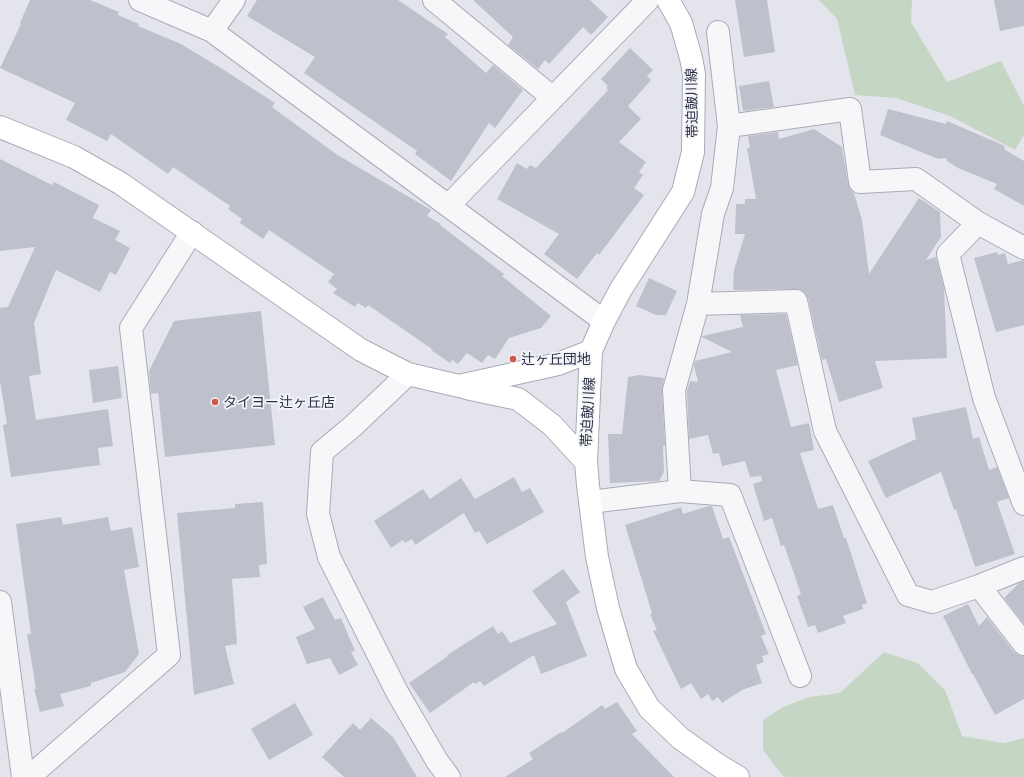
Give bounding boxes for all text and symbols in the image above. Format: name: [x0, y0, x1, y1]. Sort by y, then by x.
street label: 帯迫皷川線: [683, 68, 701, 138]
place label: 辻ヶ丘団地: [521, 351, 591, 367]
marker: 辻ヶ丘団地: [508, 354, 518, 364]
street label: 帯迫皷川線: [578, 377, 598, 447]
place label: タイヨー辻ヶ丘店: [223, 394, 335, 410]
marker: タイヨー辻ヶ丘店: [210, 397, 220, 407]

